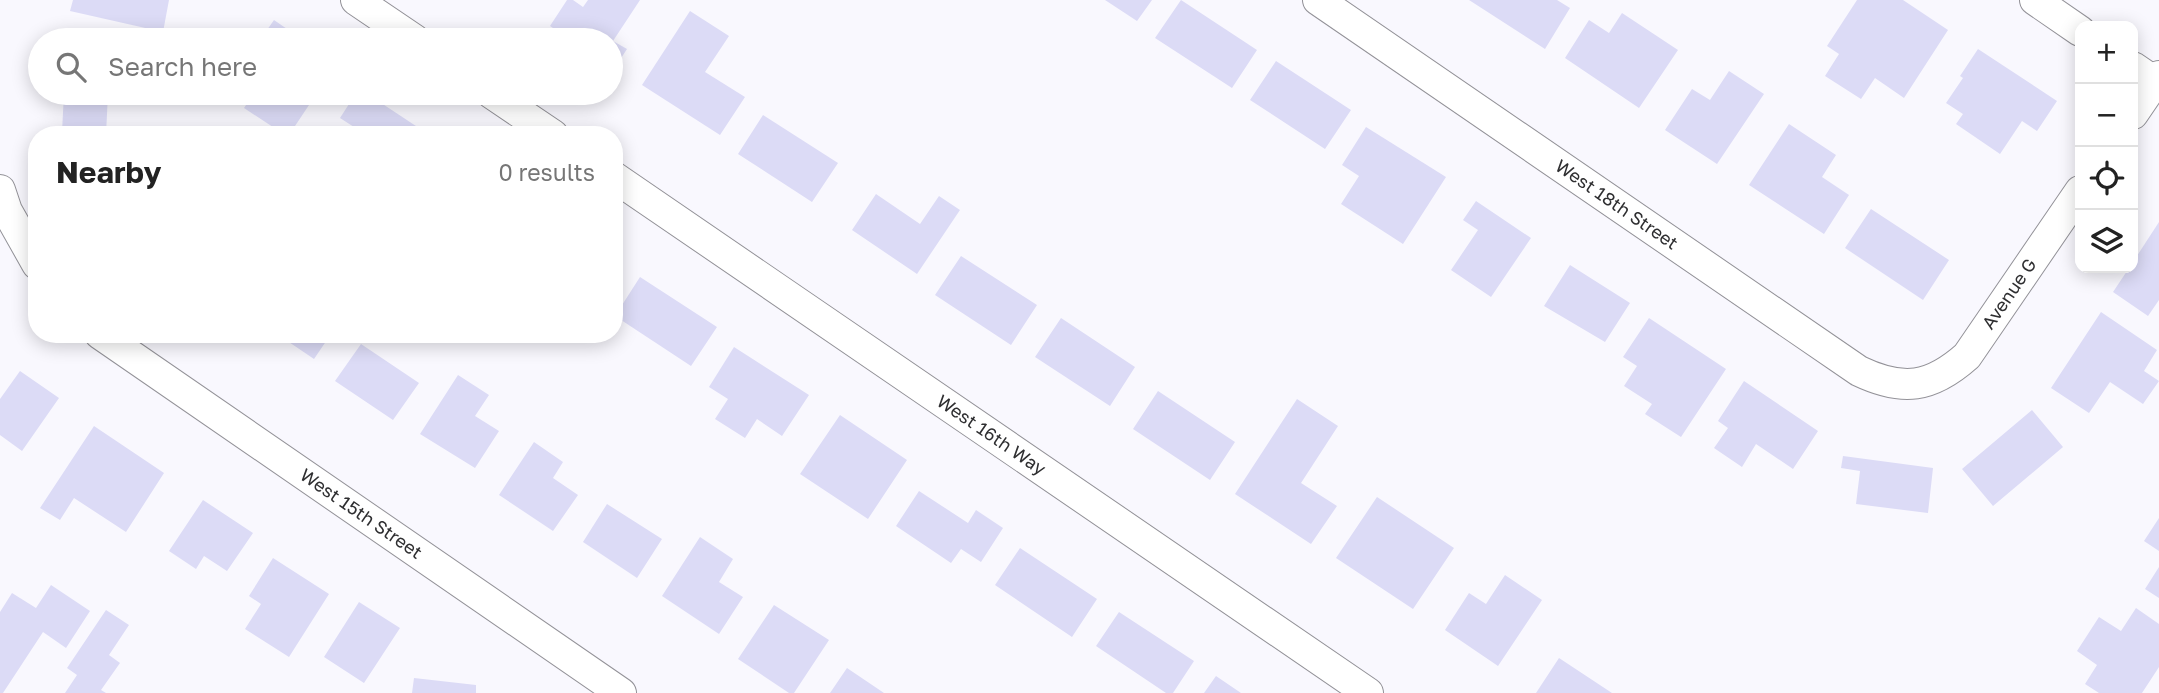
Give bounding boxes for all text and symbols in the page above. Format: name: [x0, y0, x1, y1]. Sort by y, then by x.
map controls: [2075, 21, 2138, 273]
button: +: [2075, 21, 2138, 84]
search box: [28, 28, 623, 105]
icon: search: [52, 48, 90, 86]
text: Search here: [108, 51, 257, 82]
button: −: [2075, 84, 2138, 147]
button: locate: [2075, 147, 2138, 210]
text: Nearby: [56, 154, 161, 190]
street label: West 18th Street: [1551, 154, 1683, 254]
text: 0 results: [499, 158, 595, 186]
button: layers: [2075, 210, 2138, 273]
street label: Avenue G: [1977, 254, 2041, 333]
street label: West 16th Way: [933, 389, 1050, 479]
street label: West 15th Street: [296, 463, 427, 563]

